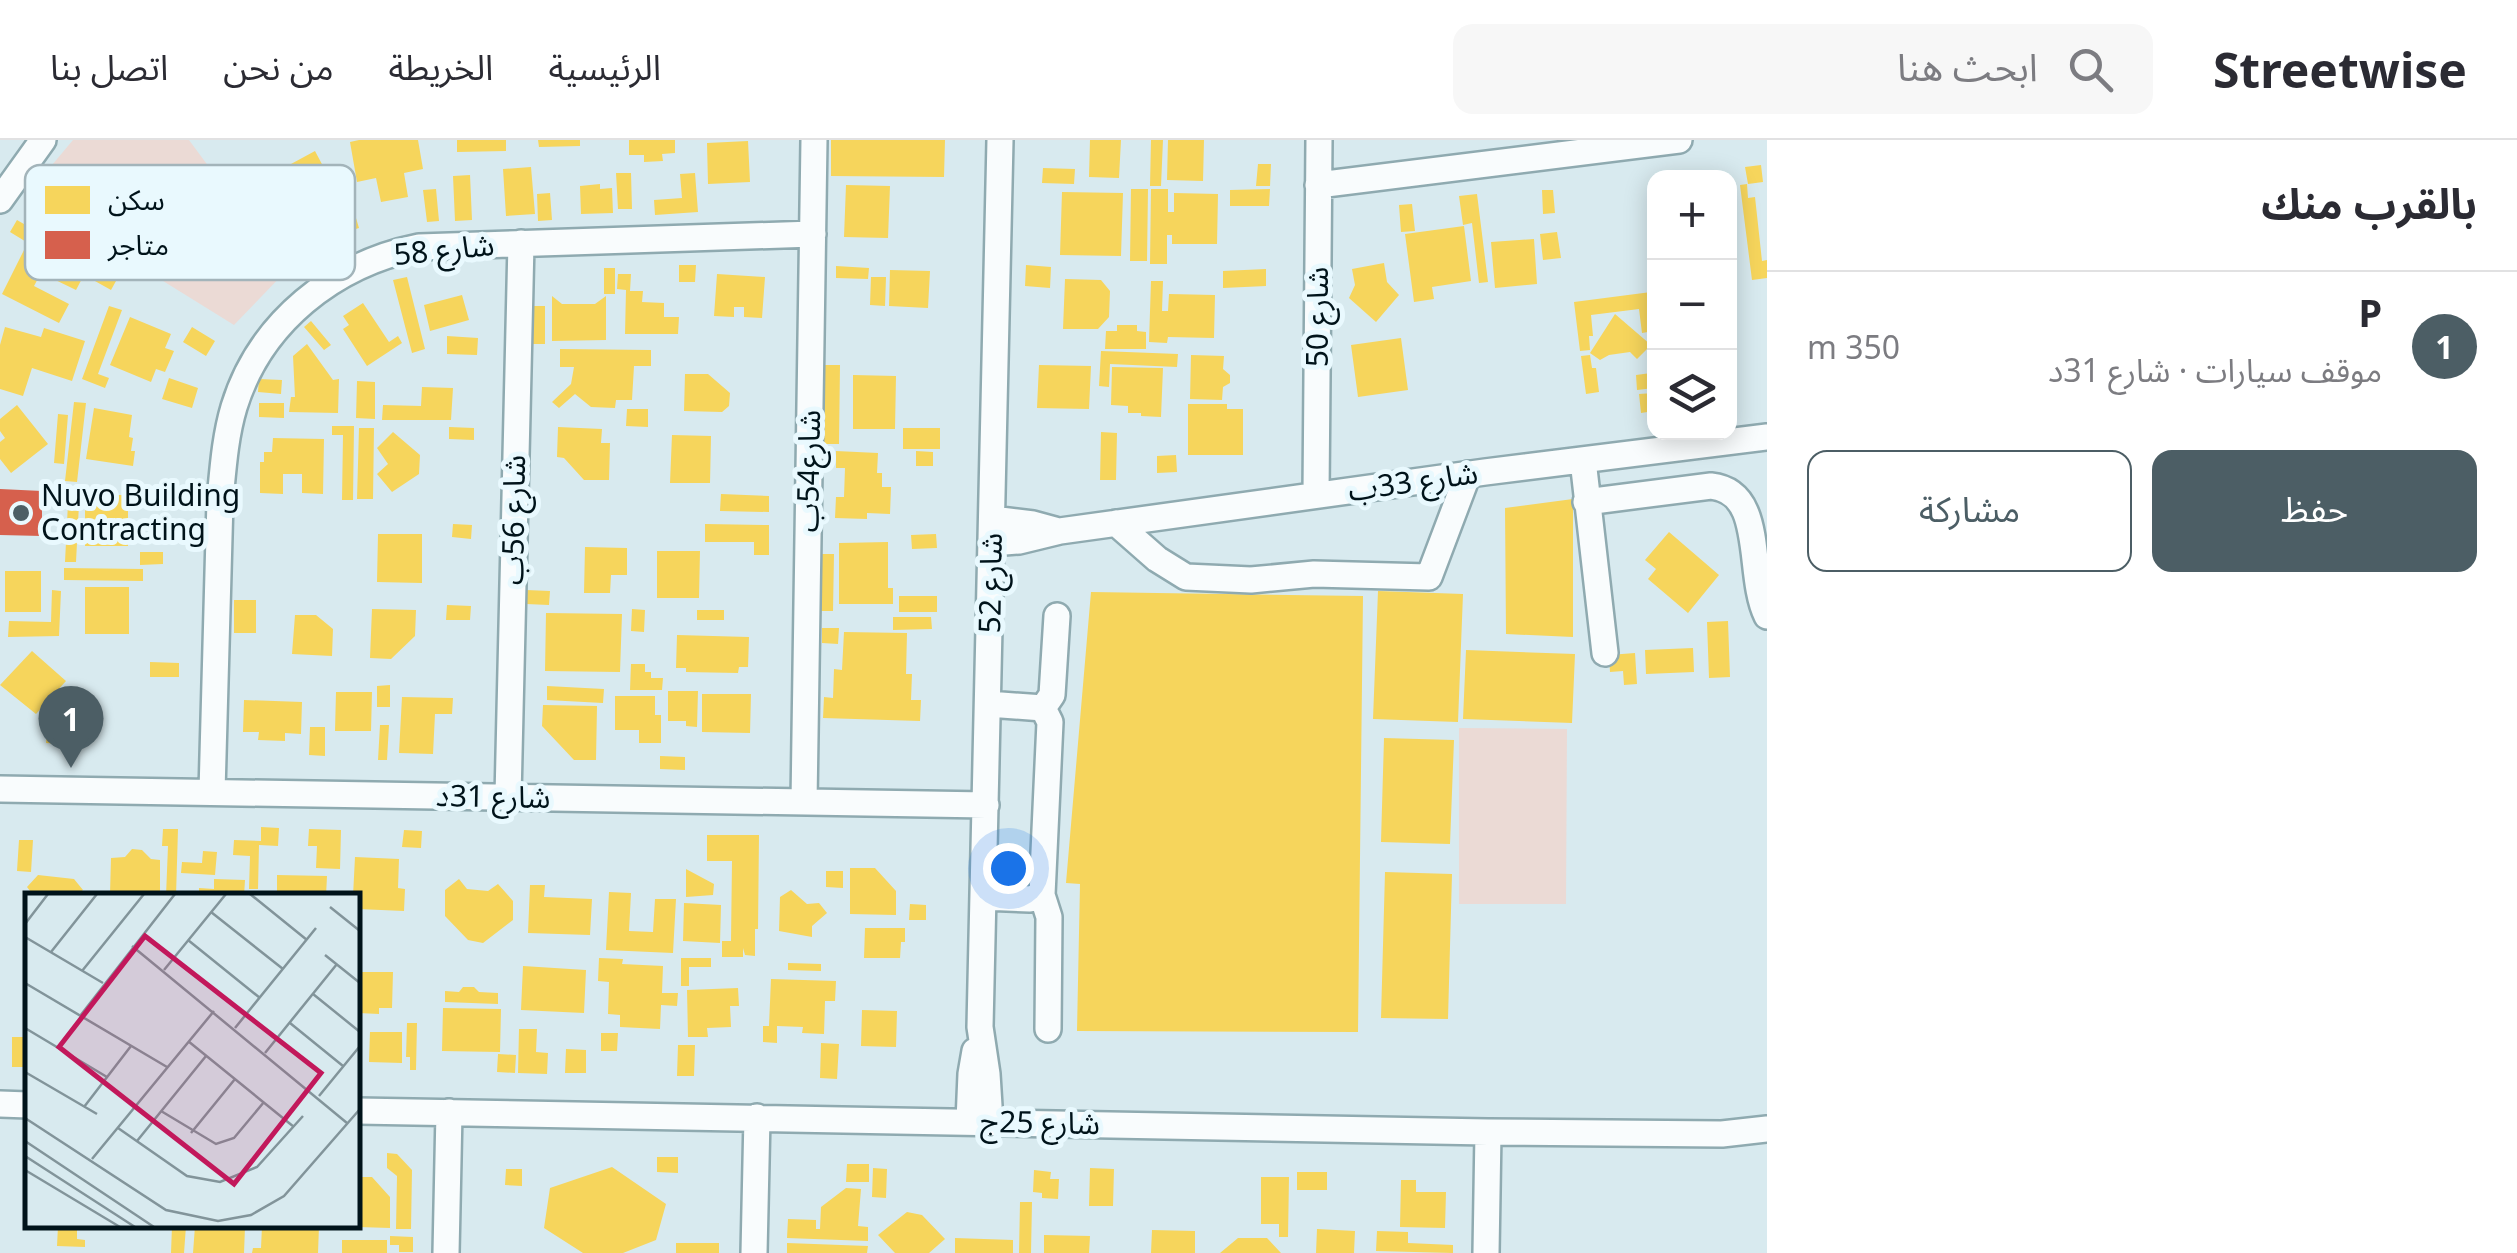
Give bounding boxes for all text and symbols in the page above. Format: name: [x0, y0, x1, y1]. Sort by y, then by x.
search box: [1453, 24, 2153, 114]
text: Streetwise: [2213, 37, 2467, 102]
text: ابحث هنا: [1897, 40, 2038, 92]
icon: search: [2063, 42, 2118, 97]
text: اتصل بنا: [50, 43, 168, 90]
text: من نحن: [223, 43, 334, 90]
text: الخريطة: [389, 43, 493, 90]
text: الرئيسية: [548, 43, 661, 90]
legend: [25, 165, 355, 280]
map controls: [1647, 170, 1737, 440]
button: +: [1647, 170, 1737, 260]
text: بالقرب منك: [2261, 174, 2477, 231]
text: سكن: [108, 180, 165, 218]
street label: شارع 58: [392, 223, 496, 277]
text: متاجر: [107, 225, 169, 263]
button: −: [1647, 260, 1737, 350]
street label: شارع 50: [1296, 267, 1340, 367]
text: P: [2358, 286, 2382, 338]
text: 350 m: [1807, 325, 1900, 368]
text: 1: [2435, 325, 2454, 368]
text: موقف سيارات · شارع 31د: [2048, 348, 2382, 391]
button: layers: [1647, 350, 1737, 440]
street label: شارع54ب: [786, 409, 832, 533]
button: مشاركة: [1807, 450, 2132, 572]
button: حفظ: [2152, 450, 2477, 572]
street label: شارع 33ب: [1345, 451, 1481, 513]
street label: شارع 56ب: [491, 454, 537, 586]
place label: Nuvo Building Contracting: [41, 474, 240, 549]
marker: Nuvo Building Contracting: [10, 502, 32, 524]
street label: شارع 52: [968, 532, 1014, 634]
pin: 1: [38, 686, 104, 768]
street label: شارع 31د: [435, 774, 551, 820]
your location: [983, 843, 1034, 894]
inset map: [25, 893, 360, 1228]
street label: شارع 25ج: [980, 1100, 1100, 1146]

